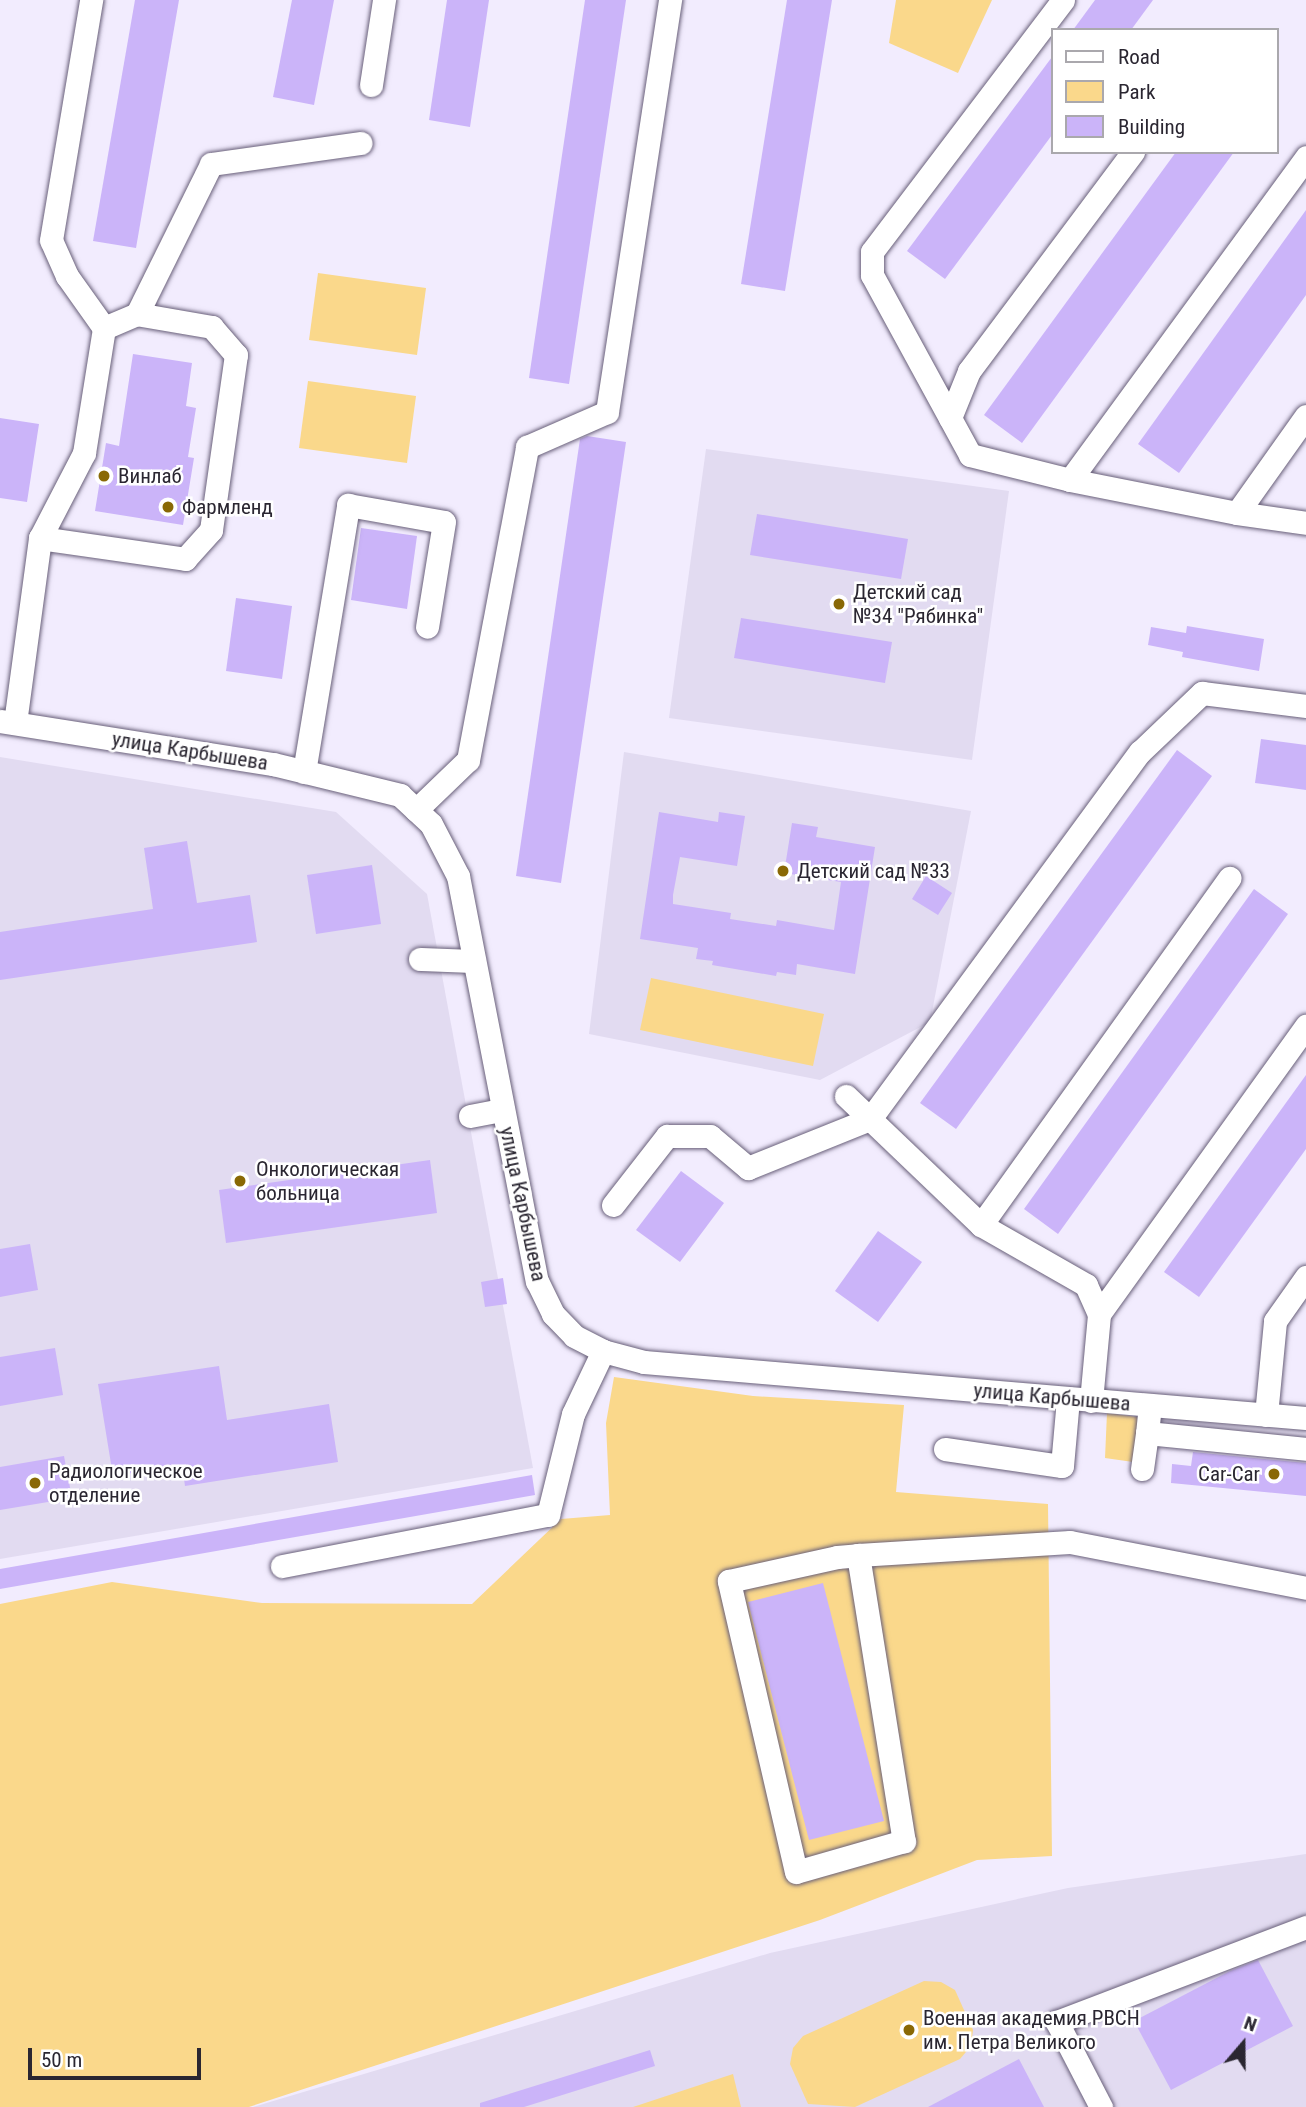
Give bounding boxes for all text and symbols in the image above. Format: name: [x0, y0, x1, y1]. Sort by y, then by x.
legend: [1050, 28, 1278, 154]
text: Road: [1118, 45, 1160, 69]
text: Park: [1118, 80, 1155, 104]
text: Building: [1118, 115, 1185, 139]
place label: Винлаб: [118, 463, 182, 489]
marker: Винлаб: [96, 468, 112, 484]
place label: Фармленд: [182, 494, 273, 520]
marker: Фармленд: [160, 499, 176, 515]
place label: Детский сад №34 "Рябинка": [853, 579, 983, 629]
marker: Детский сад №34 "Рябинка": [831, 596, 847, 612]
street label: улица Карбышева: [110, 726, 270, 776]
place label: Детский сад №33: [797, 858, 950, 884]
marker: Детский сад №33: [775, 863, 791, 879]
street label: улица Карбышева: [494, 1124, 552, 1284]
place label: Онкологическая больница: [256, 1156, 399, 1206]
marker: Онкологическая больница: [230, 1171, 250, 1191]
street label: улица Карбышева: [972, 1378, 1132, 1416]
place label: Радиологическое отделение: [49, 1458, 203, 1508]
place label: Car-Car: [1198, 1461, 1260, 1487]
marker: Car-Car: [1266, 1466, 1282, 1482]
marker: Радиологическое отделение: [27, 1475, 43, 1491]
place label: Военная академия РВСН им. Петра Великого: [923, 2005, 1140, 2055]
north arrow: [1208, 2009, 1278, 2079]
text: N: [1241, 2011, 1260, 2037]
marker: Военная академия РВСН им. Петра Великого: [901, 2022, 917, 2038]
scale bar: [32, 2034, 205, 2078]
text: 50 m: [41, 2048, 82, 2072]

